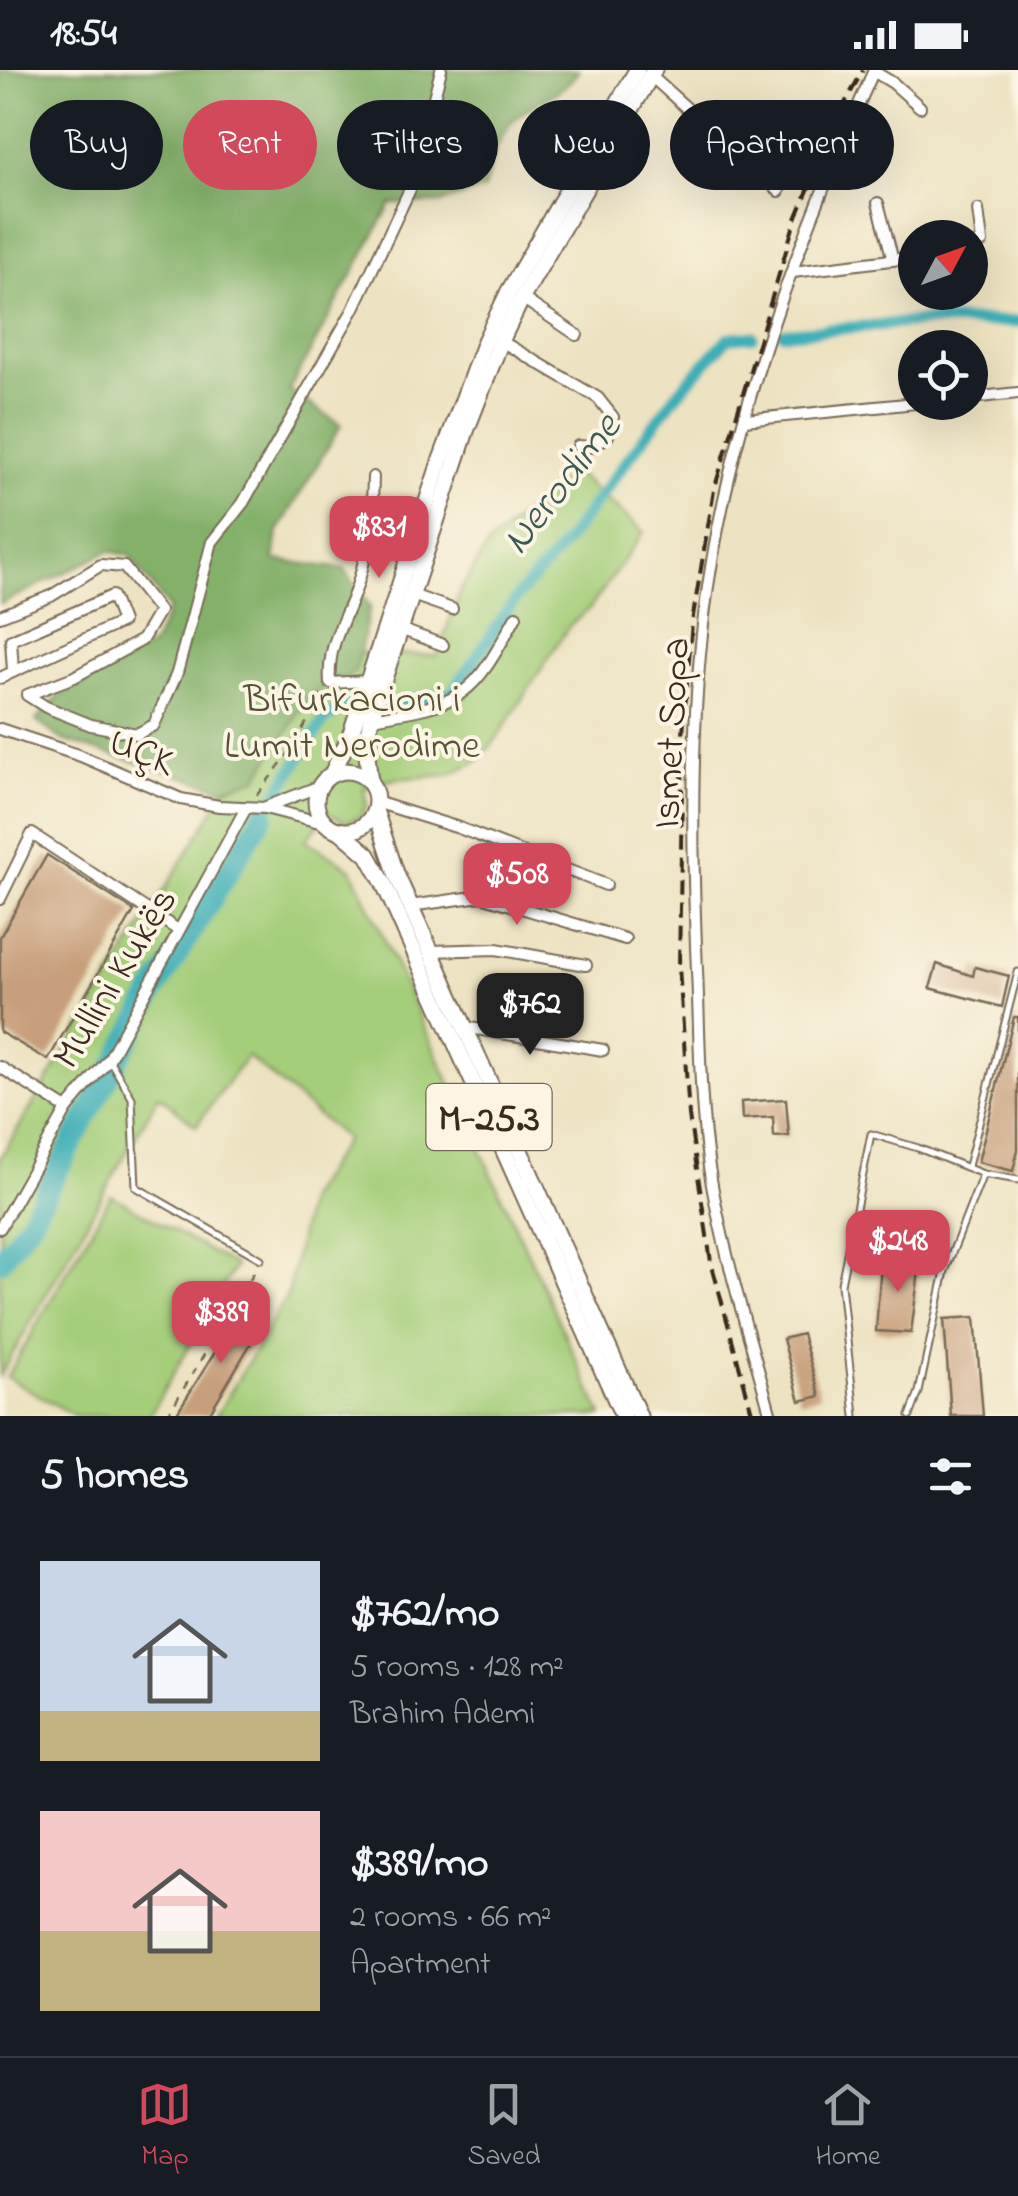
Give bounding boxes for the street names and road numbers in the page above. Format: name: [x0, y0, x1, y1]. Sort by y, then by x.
street label: Ismet Sopa: [639, 636, 708, 831]
street label: UÇK: [99, 714, 184, 795]
street label: Mullini Kukës: [39, 877, 194, 1081]
road number: M-25.3: [426, 1084, 552, 1150]

